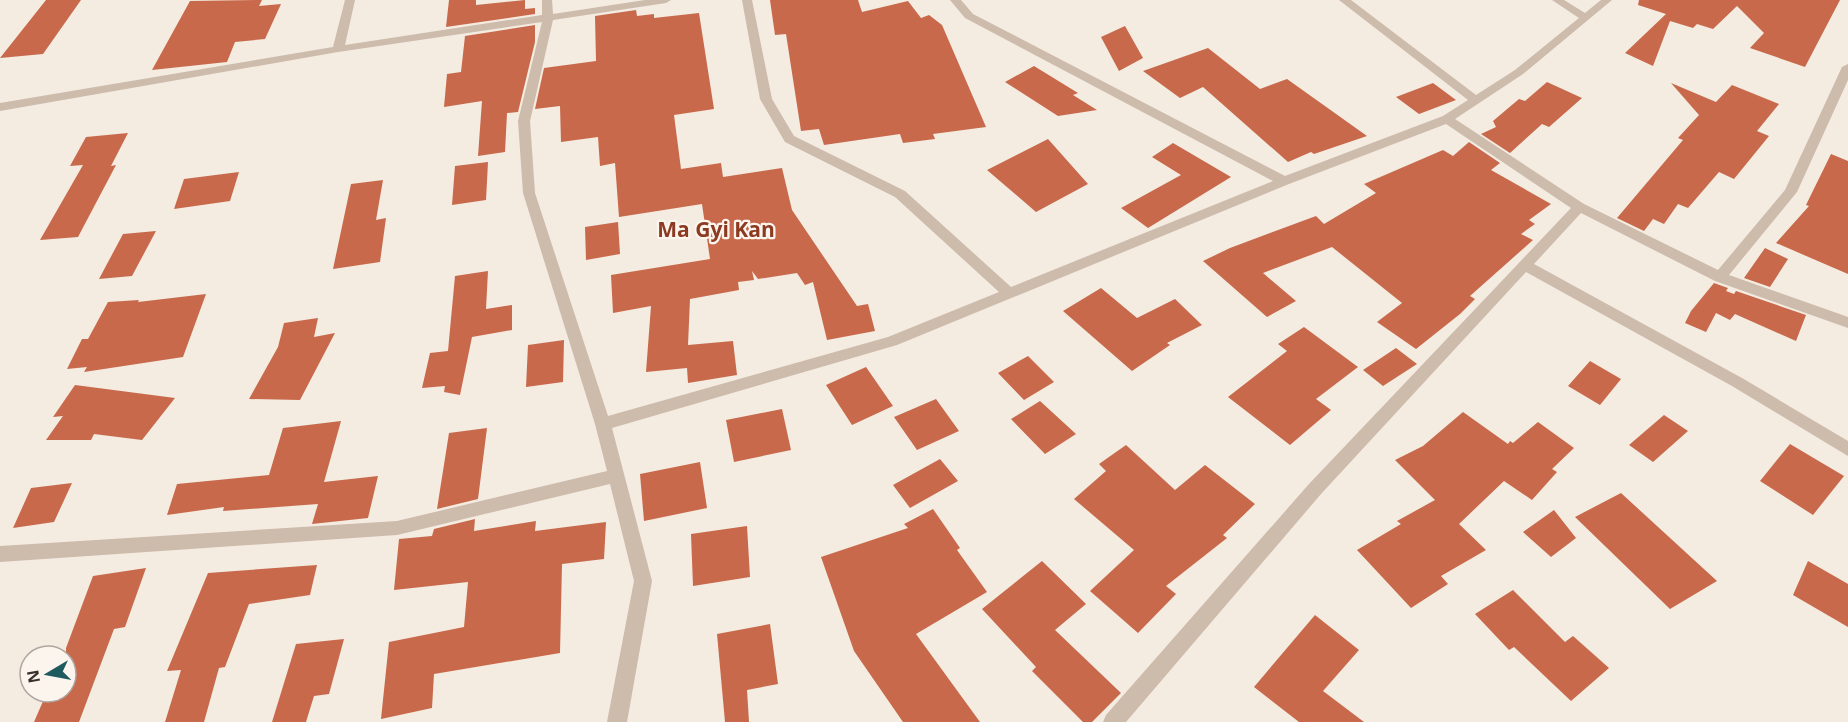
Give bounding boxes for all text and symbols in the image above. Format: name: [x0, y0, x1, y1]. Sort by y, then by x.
district label: Ma Gyi Kan: [657, 215, 775, 243]
north arrow: [18, 644, 78, 704]
text: N: [21, 668, 45, 685]

